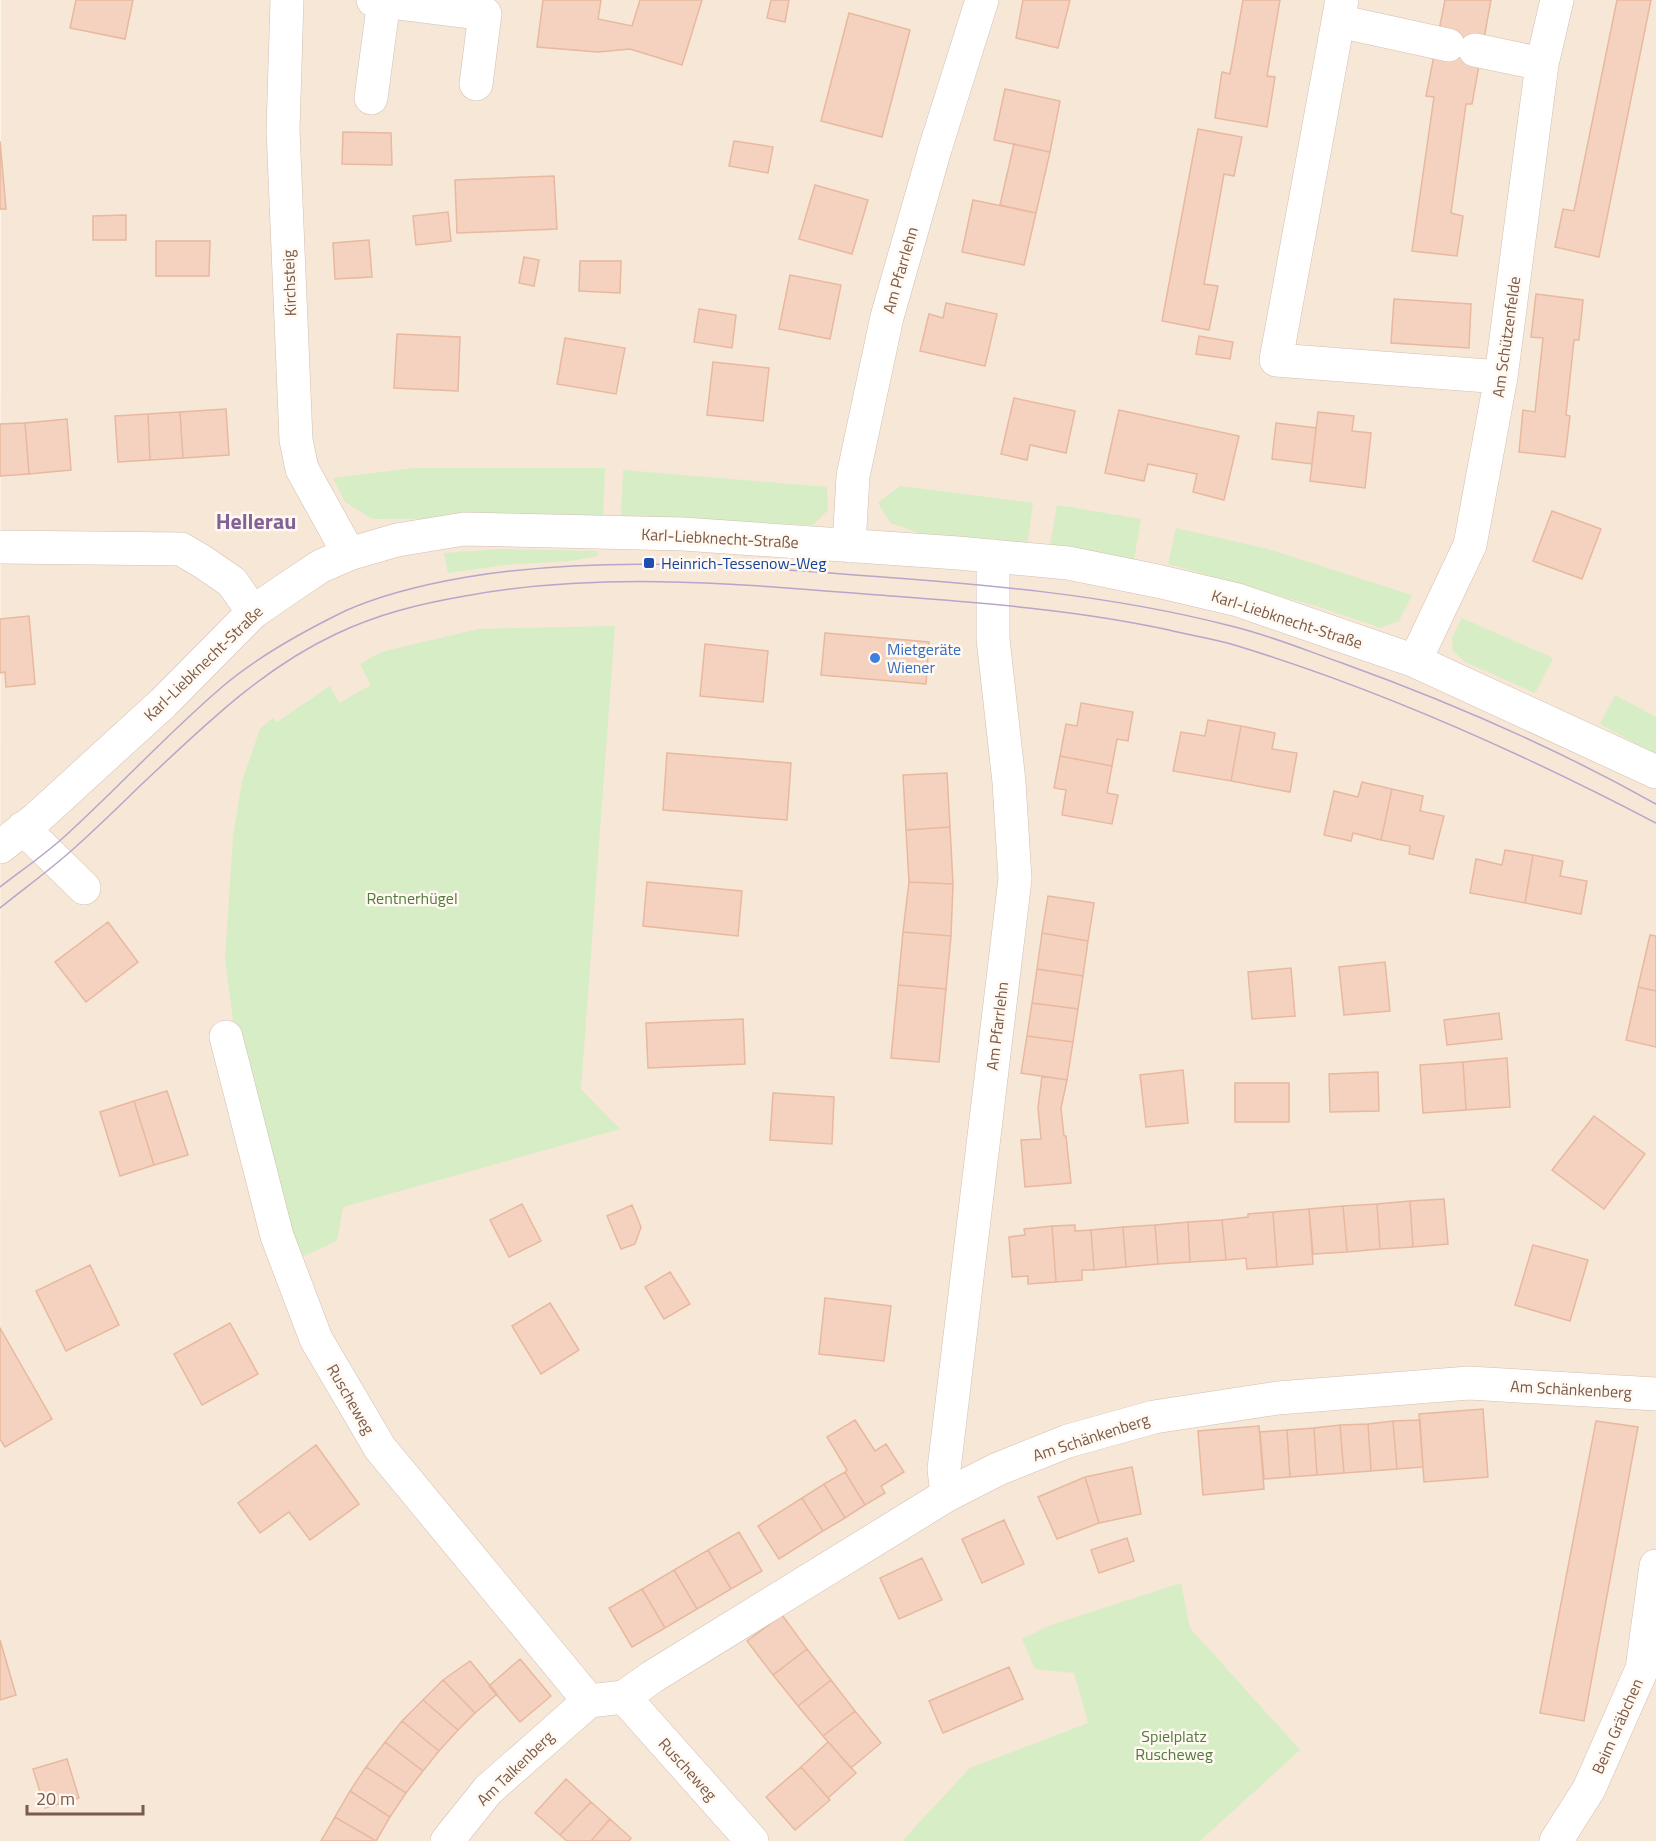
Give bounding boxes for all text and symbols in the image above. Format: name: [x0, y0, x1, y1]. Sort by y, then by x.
street label: Am Pfarrlehn: [876, 224, 924, 316]
street label: Kirchsteig: [276, 249, 302, 317]
street label: Am Schützenfelde: [1486, 275, 1526, 399]
district label: Hellerau: [216, 504, 296, 538]
street label: Karl-Liebknecht-Straße: [641, 522, 799, 554]
place label: Heinrich-Tessenow-Weg: [661, 551, 826, 575]
marker: Heinrich-Tessenow-Weg: [642, 556, 656, 570]
street label: Karl-Liebknecht-Straße: [1208, 583, 1366, 655]
street label: Karl-Liebknecht-Straße: [138, 600, 268, 726]
place label: Mietgeräte Wiener: [887, 637, 961, 679]
marker: Mietgeräte Wiener: [868, 651, 882, 665]
park label: Rentnerhügel: [366, 886, 458, 910]
street label: Am Pfarrlehn: [980, 980, 1014, 1072]
street label: Ruscheweg: [321, 1359, 381, 1439]
street label: Am Schänkenberg: [1510, 1374, 1632, 1404]
street label: Am Schänkenberg: [1029, 1407, 1153, 1467]
street label: Beim Gräbchen: [1585, 1674, 1649, 1778]
park label: Spielplatz Ruscheweg: [1135, 1724, 1213, 1766]
street label: Am Talkenberg: [471, 1725, 559, 1811]
street label: Ruscheweg: [653, 1732, 723, 1806]
scale bar: [27, 1778, 142, 1816]
text: 20 m: [36, 1785, 75, 1812]

